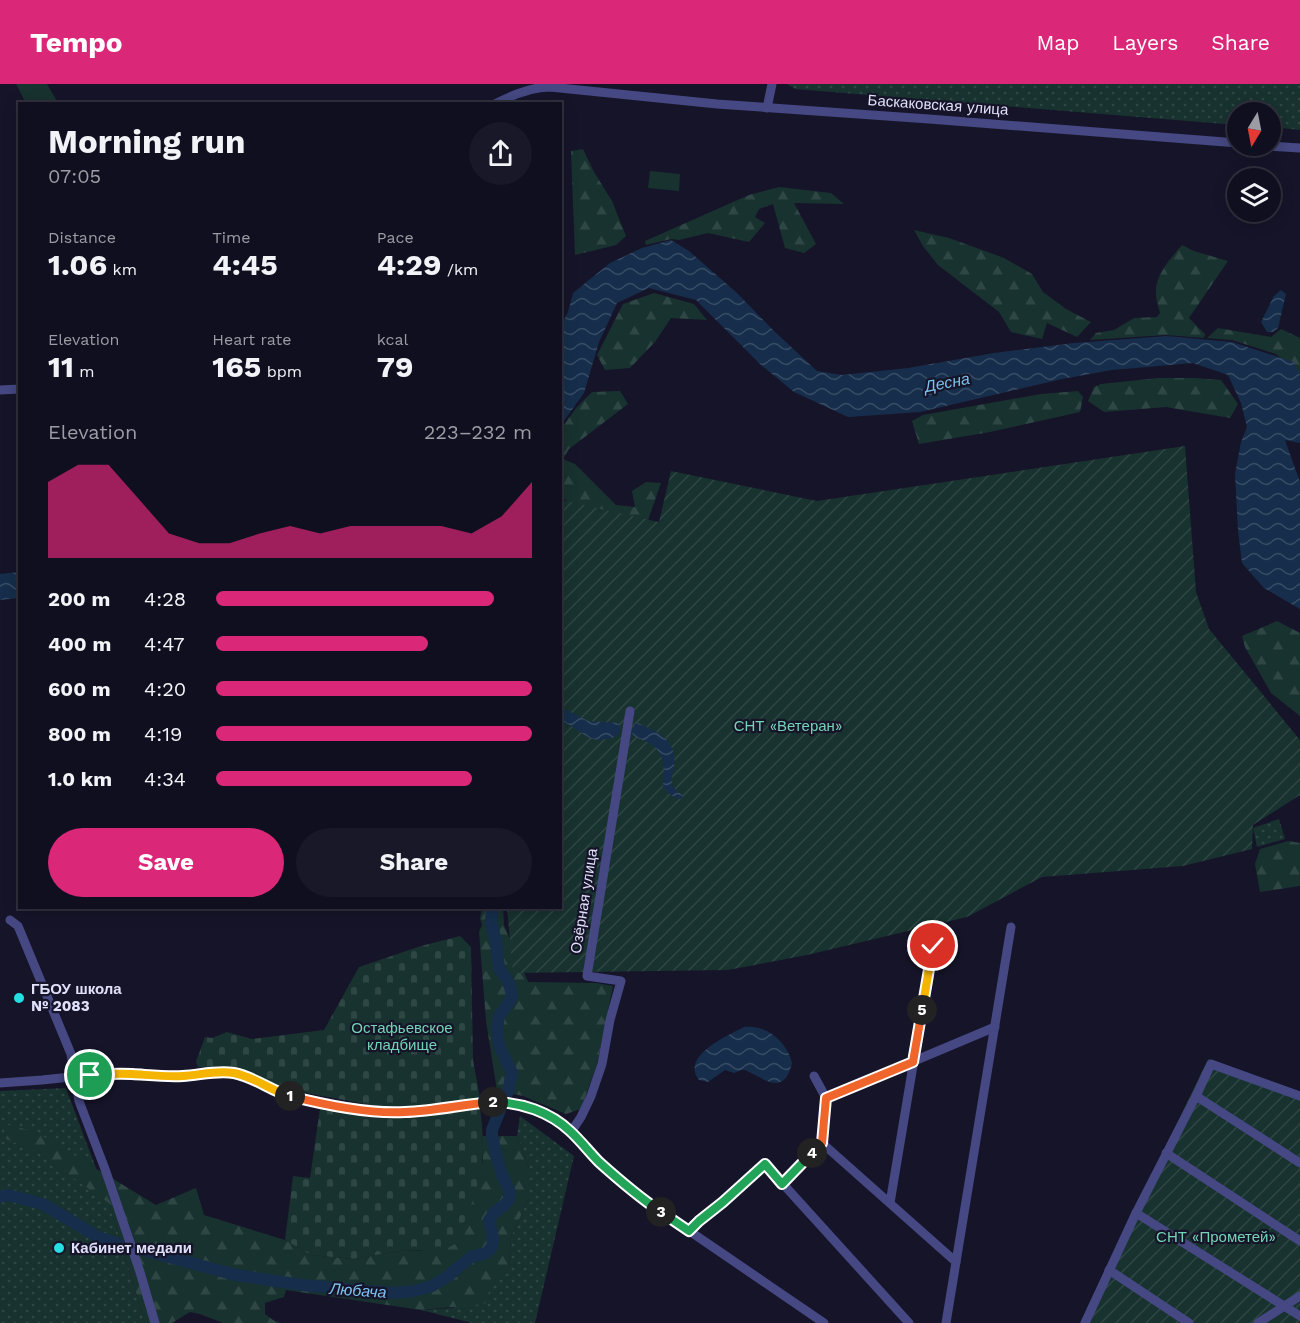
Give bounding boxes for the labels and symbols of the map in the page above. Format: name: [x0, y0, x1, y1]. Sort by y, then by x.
street label: Баскаковская улица: [867, 91, 1010, 119]
north arrow: [1227, 102, 1281, 156]
water label: Десна: [921, 369, 971, 397]
park label: СНТ «Ветеран»: [734, 717, 842, 735]
street label: Озёрная улица: [567, 846, 601, 955]
pin: [907, 920, 958, 971]
place label: ГБОУ школа № 2083: [31, 980, 122, 1015]
marker: ГБОУ школа № 2083: [12, 991, 26, 1005]
pin: 5: [907, 995, 937, 1025]
park label: Остафьевское кладбище: [351, 1019, 453, 1054]
pin: [64, 1049, 115, 1100]
pin: 1: [275, 1081, 305, 1111]
pin: 2: [478, 1087, 508, 1117]
pin: 4: [797, 1138, 827, 1168]
pin: 3: [646, 1197, 676, 1227]
park label: СНТ «Прометей»: [1156, 1228, 1276, 1246]
place label: Кабинет медали: [71, 1239, 192, 1257]
marker: Кабинет медали: [52, 1241, 66, 1255]
water label: Любача: [328, 1279, 387, 1302]

